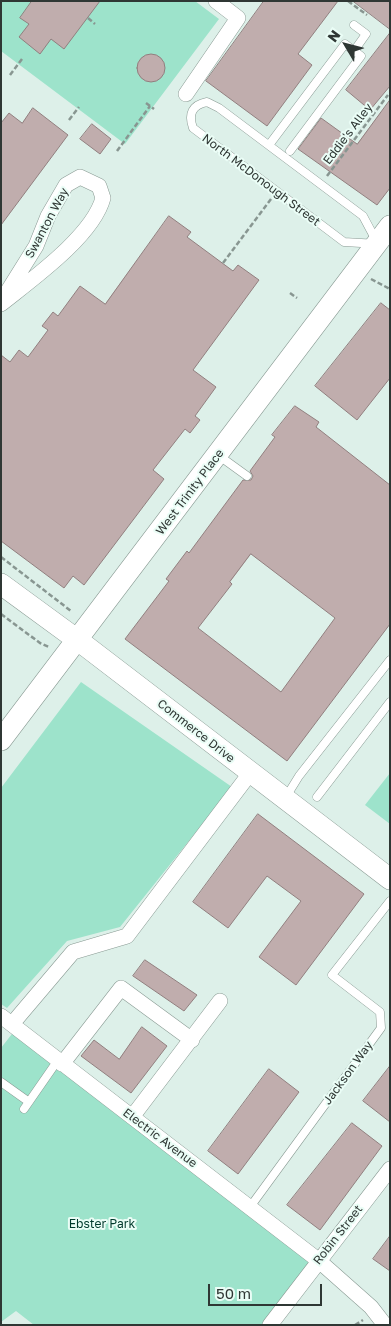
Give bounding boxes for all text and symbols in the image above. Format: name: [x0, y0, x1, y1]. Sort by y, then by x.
north arrow: [321, 20, 371, 70]
text: N: [324, 26, 344, 45]
street label: Eddie's Alley: [320, 101, 376, 167]
street label: North McDonough Street: [199, 131, 323, 229]
street label: Swanton Way: [22, 185, 72, 261]
street label: West Trinity Place: [153, 446, 227, 538]
street label: Commerce Drive: [154, 696, 238, 766]
street label: Jackson Way: [320, 1038, 376, 1108]
street label: Electric Avenue: [120, 1105, 200, 1171]
street label: Robin Street: [310, 1202, 366, 1268]
park label: Ebster Park: [69, 1217, 135, 1231]
scale bar: [211, 1274, 325, 1306]
text: 50 m: [216, 1284, 251, 1302]

